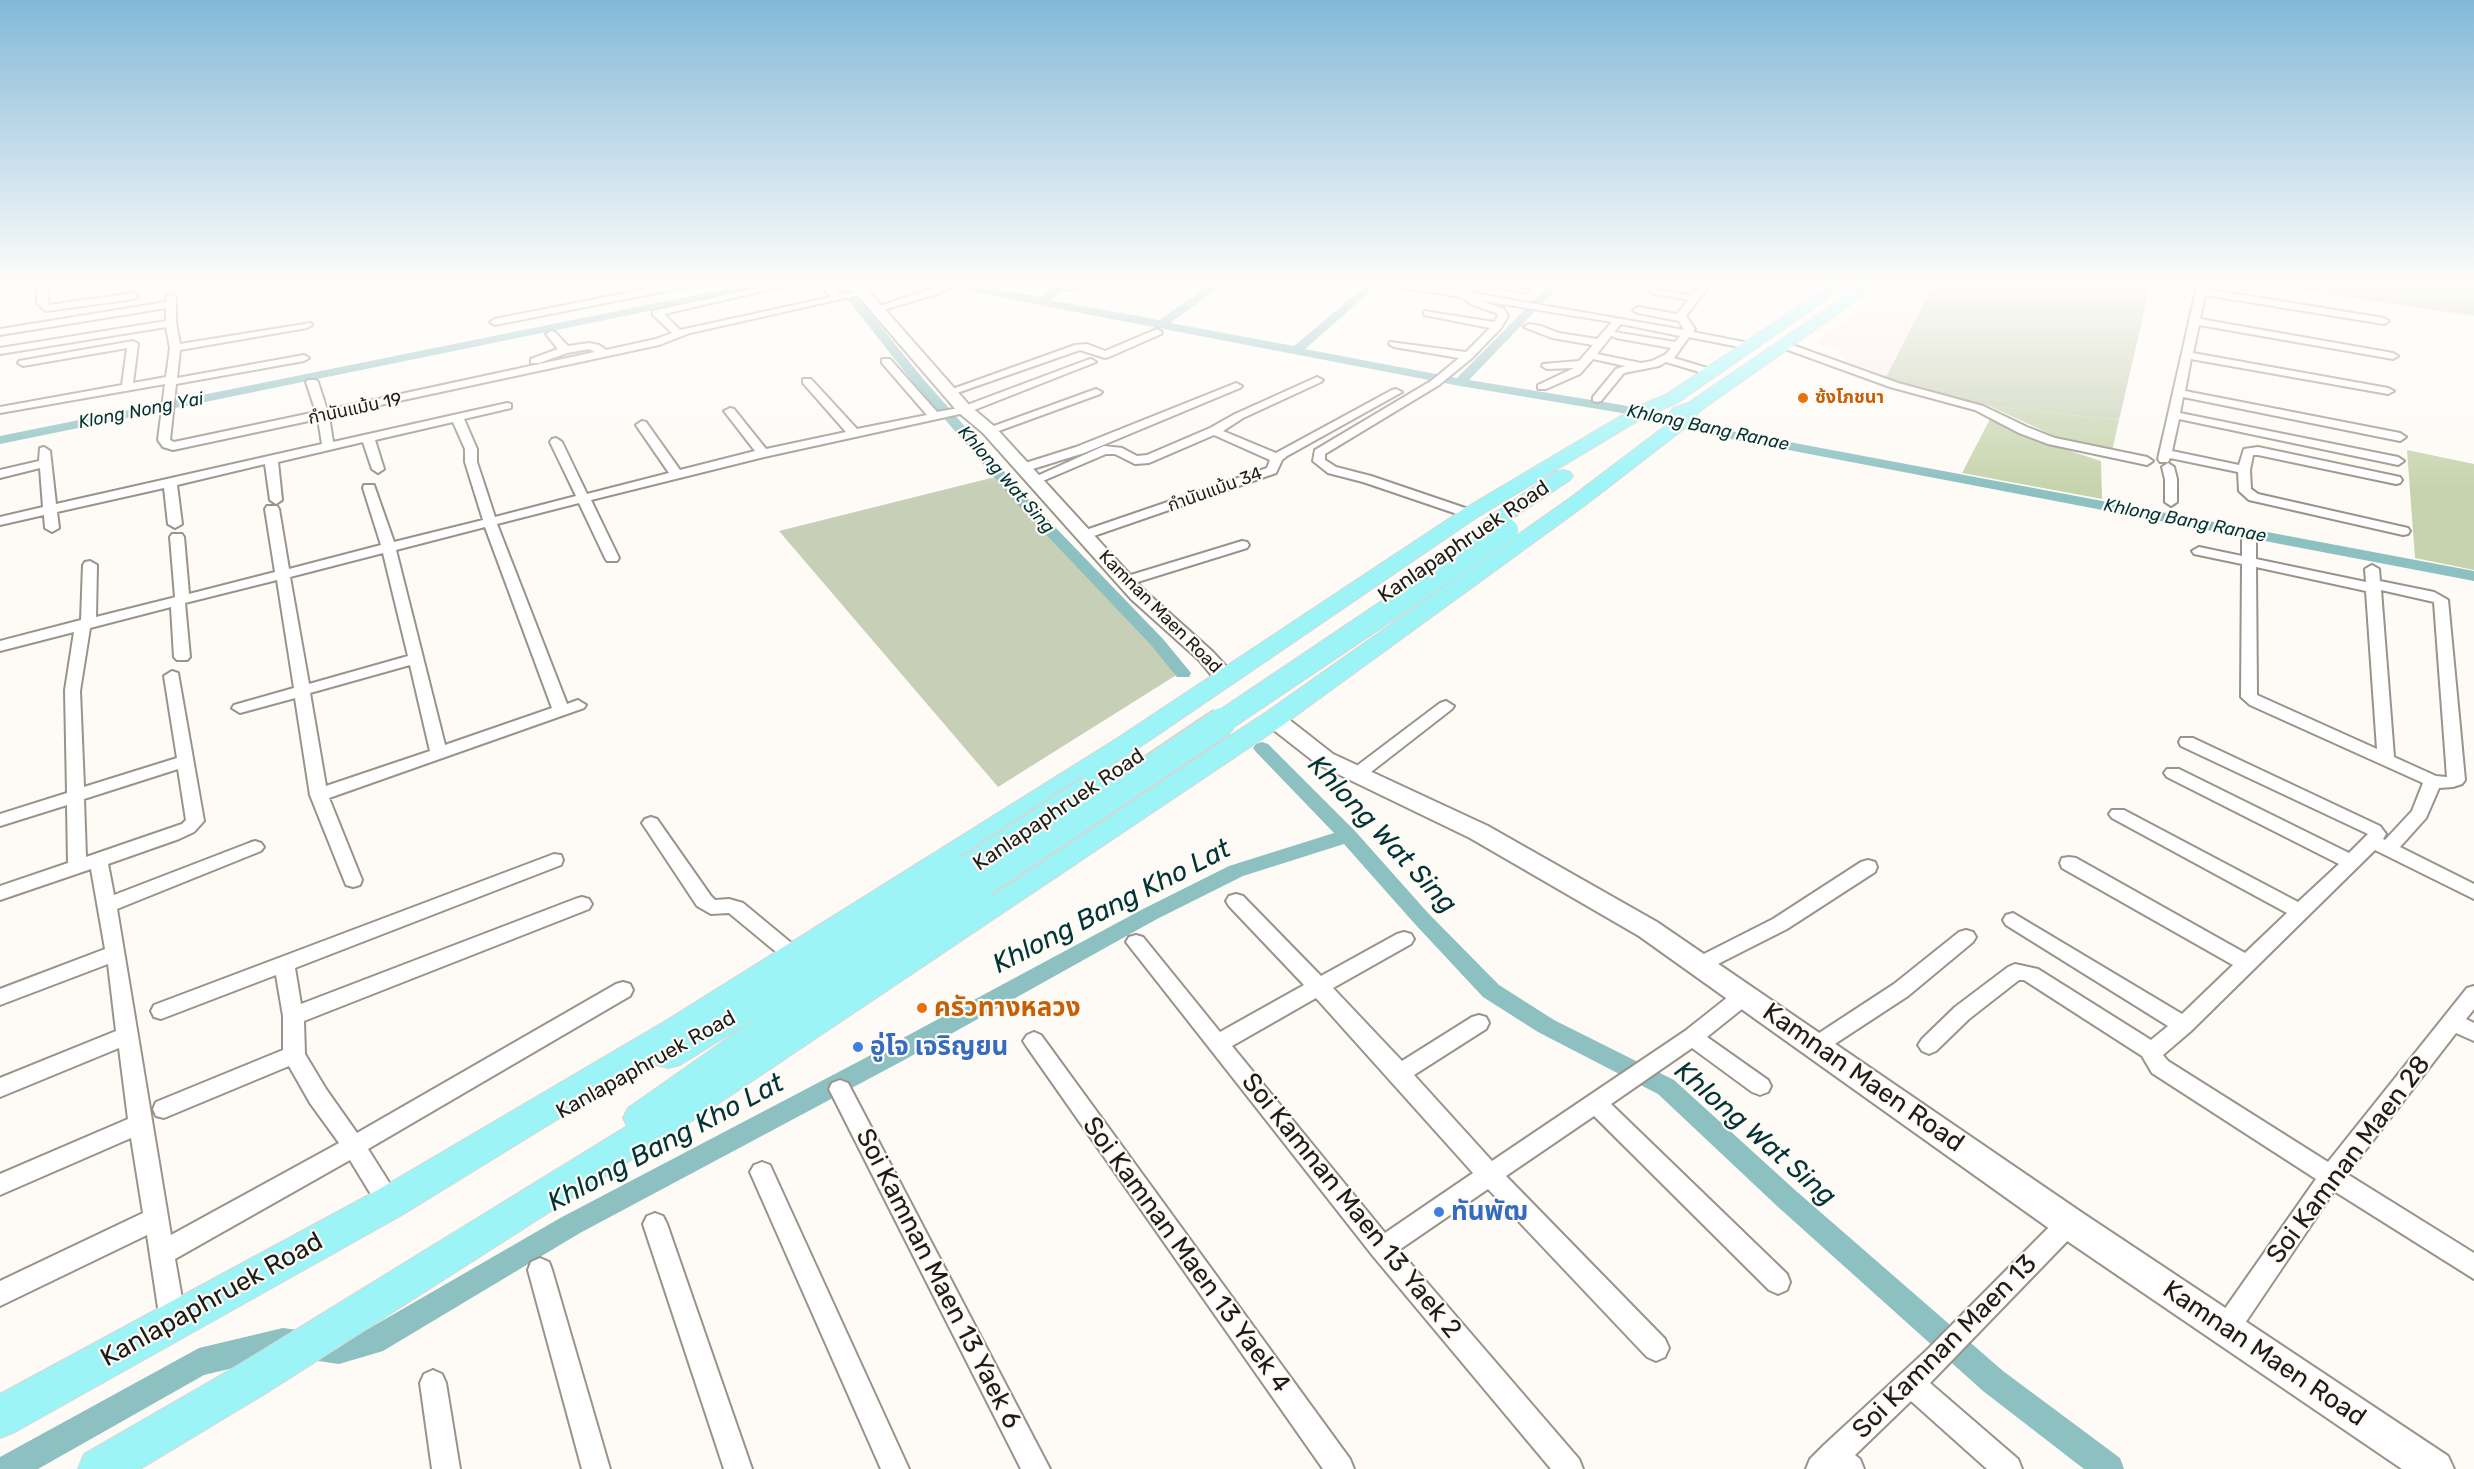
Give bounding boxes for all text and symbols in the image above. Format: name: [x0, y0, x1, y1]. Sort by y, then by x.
place label: ซ้งโภชนา: [1815, 387, 1884, 409]
water label: Klong Nong Yai: [77, 388, 205, 434]
street label: กำนันแม้น 19: [306, 389, 404, 429]
marker: ซ้งโภชนา: [1796, 391, 1810, 405]
water label: Khlong Bang Ranae: [1625, 400, 1791, 456]
water label: Khlong Wat Sing: [953, 422, 1059, 538]
street label: กำนันแม้น 34: [1165, 463, 1265, 517]
street label: Kanlapaphruek Road: [1374, 475, 1554, 609]
water label: Khlong Bang Ranae: [2102, 495, 2268, 547]
street label: Kamnan Maen Road: [1094, 546, 1226, 678]
street label: Kanlapaphruek Road: [969, 743, 1149, 877]
water label: Khlong Wat Sing: [1301, 749, 1463, 921]
water label: Khlong Bang Kho Lat: [988, 833, 1236, 981]
place label: ครัวทางหลวง: [934, 992, 1080, 1024]
street label: Kamnan Maen Road: [1756, 997, 1970, 1159]
marker: ครัวทางหลวง: [915, 1001, 929, 1015]
street label: Kanlapaphruek Road: [552, 1005, 740, 1125]
place label: อู่โจ เจริญยน: [870, 1031, 1008, 1063]
marker: อู่โจ เจริญยน: [851, 1040, 865, 1054]
street label: Soi Kamnan Maen 28: [2261, 1050, 2437, 1270]
water label: Khlong Wat Sing: [1668, 1055, 1842, 1213]
water label: Khlong Bang Kho Lat: [543, 1067, 789, 1219]
street label: Soi Kamnan Maen 13 Yaek 2: [1234, 1067, 1468, 1345]
street label: Soi Kamnan Maen 13 Yaek 4: [1076, 1111, 1296, 1399]
street label: Soi Kamnan Maen 13 Yaek 6: [849, 1124, 1027, 1434]
place label: ทันพัฒ: [1451, 1196, 1528, 1228]
marker: ทันพัฒ: [1432, 1205, 1446, 1219]
street label: Kanlapaphruek Road: [96, 1226, 328, 1374]
street label: Soi Kamnan Maen 13: [1847, 1249, 2043, 1445]
street label: Kamnan Maen Road: [2156, 1274, 2372, 1434]

